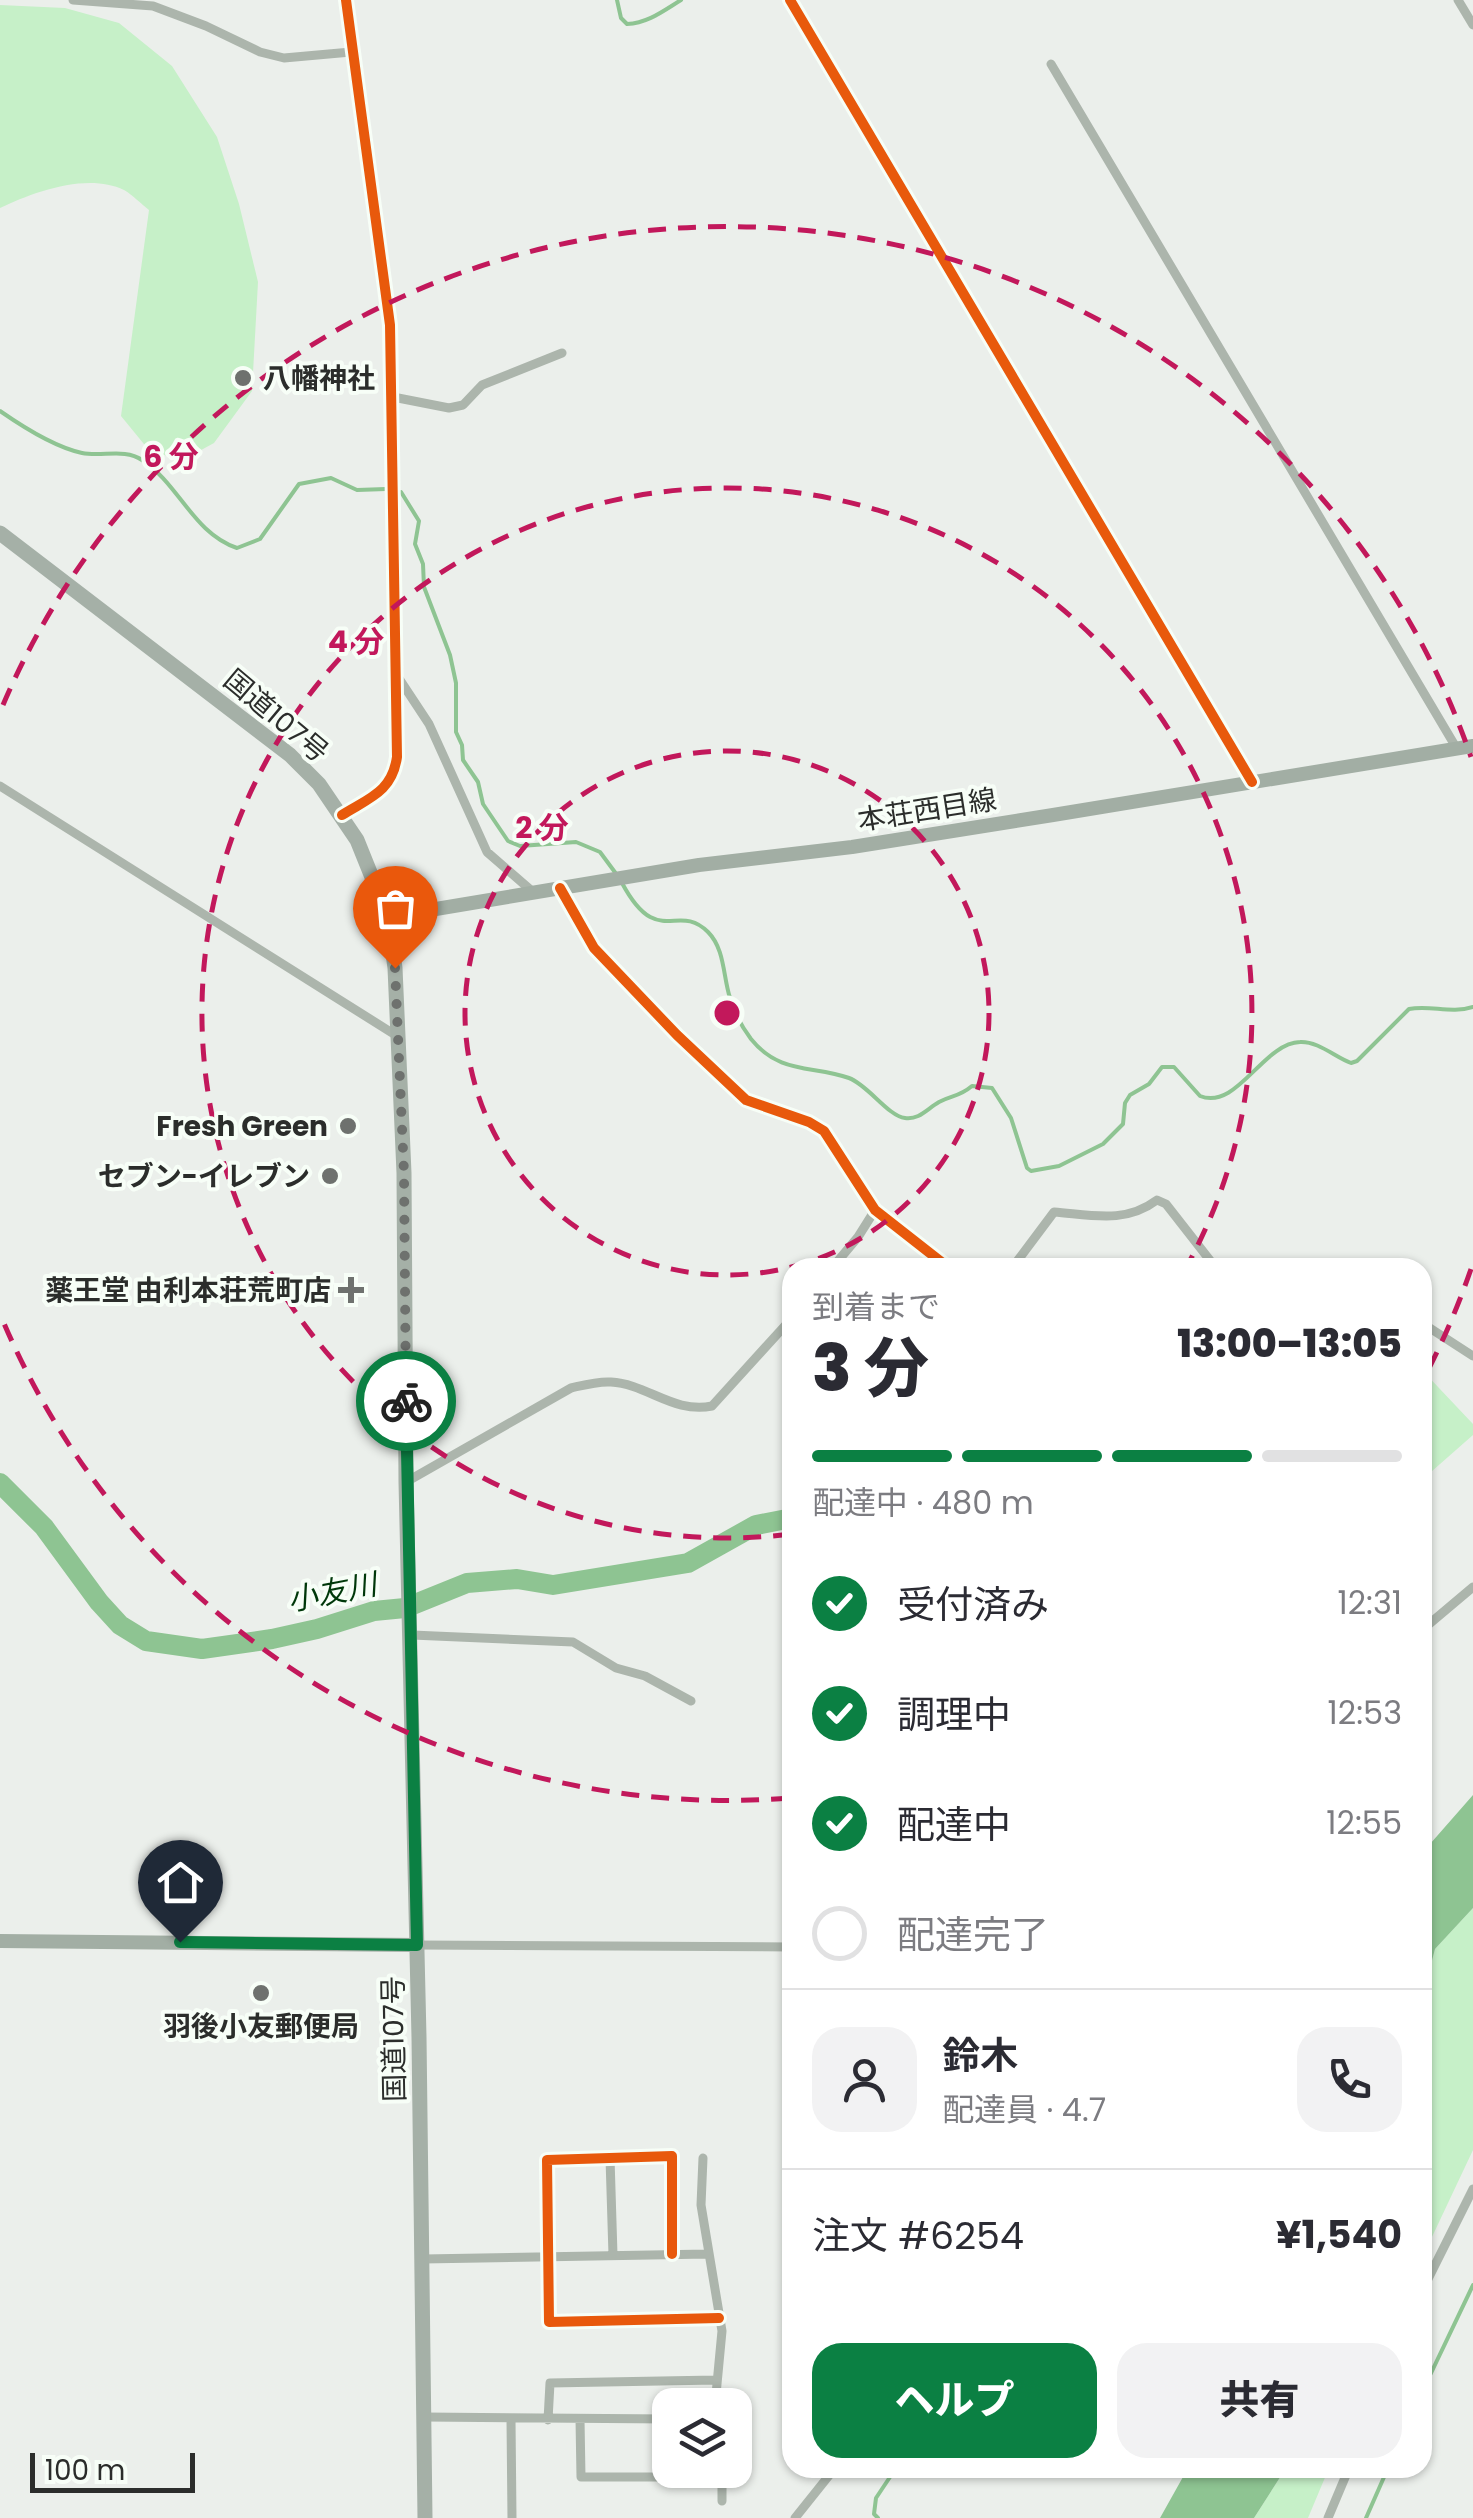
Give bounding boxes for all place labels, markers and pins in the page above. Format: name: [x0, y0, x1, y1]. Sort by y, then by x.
place label: 八幡神社: [263, 359, 375, 398]
marker: 八幡神社: [232, 367, 254, 389]
pin: [353, 866, 438, 969]
centre of rings: [709, 995, 745, 1031]
place label: Fresh Green: [156, 1107, 328, 1146]
marker: Fresh Green: [337, 1115, 359, 1137]
place label: セブン-イレブン: [98, 1157, 310, 1196]
marker: セブン-イレブン: [319, 1165, 341, 1187]
place label: 薬王堂 由利本荘荒町店: [45, 1271, 331, 1310]
marker: 薬王堂 由利本荘荒町店: [340, 1279, 362, 1301]
pin: [138, 1840, 223, 1943]
marker: 羽後小友郵便局: [250, 1982, 272, 2004]
place label: 羽後小友郵便局: [163, 2007, 359, 2046]

